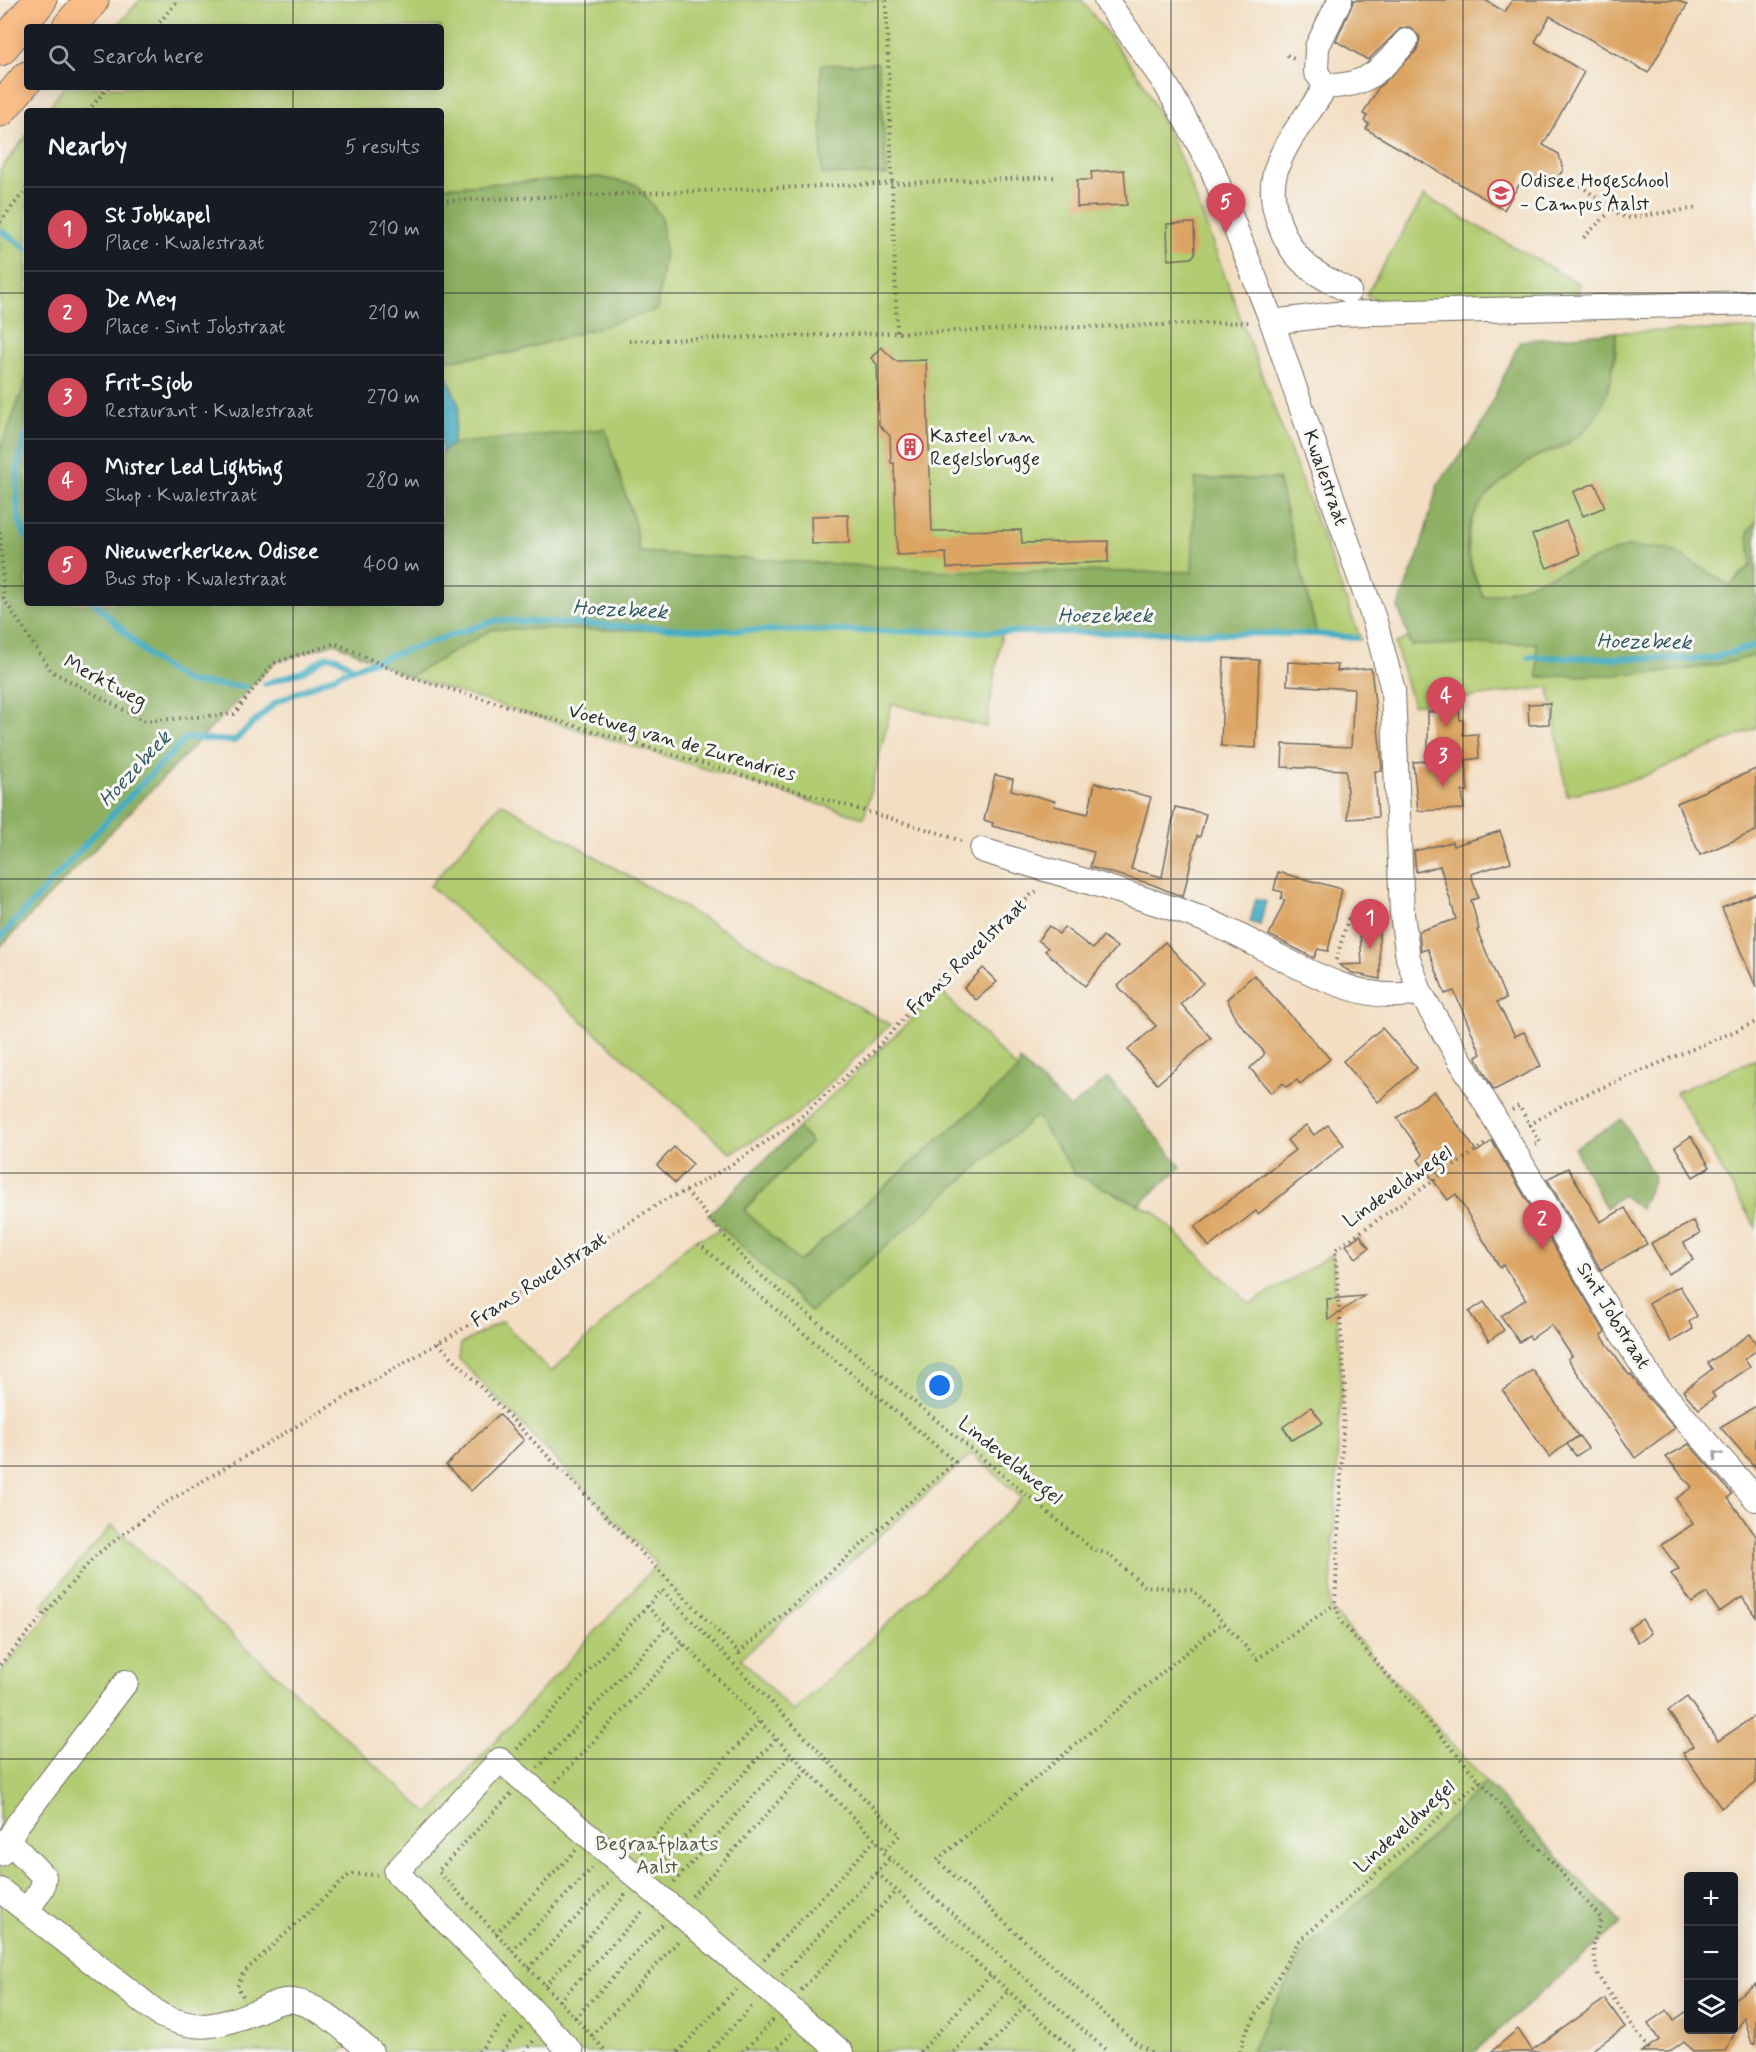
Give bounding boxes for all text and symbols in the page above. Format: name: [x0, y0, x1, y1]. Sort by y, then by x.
search box: [24, 24, 444, 90]
icon: search: [45, 41, 78, 74]
text: Search here: [93, 43, 204, 71]
text: Nearby: [48, 130, 127, 164]
text: 5 results: [345, 134, 420, 161]
place label: Odisee Hogeschool - Campus Aalst: [1520, 168, 1669, 218]
school or university icon: Odisee Hogeschool - Campus Aalst: [1486, 178, 1516, 208]
pin: 5: [1206, 184, 1246, 233]
text: St Jobkapel: [105, 202, 211, 230]
text: 1: [63, 216, 72, 243]
text: 210 m: [368, 216, 420, 243]
text: Place · Kwalestraat: [105, 230, 264, 257]
text: De Mey: [105, 286, 176, 314]
text: 2: [63, 300, 72, 327]
text: 210 m: [368, 300, 420, 327]
text: Place · Sint Jobstraat: [105, 314, 285, 341]
text: Frit-Sjob: [105, 370, 193, 398]
text: 3: [63, 384, 72, 411]
text: 270 m: [367, 384, 420, 411]
text: Restaurant · Kwalestraat: [105, 398, 313, 425]
place label: Kasteel van Regelsbrugge: [930, 423, 1040, 475]
street label: Kwalestraat: [1296, 426, 1354, 530]
building icon: Kasteel van Regelsbrugge: [895, 432, 925, 462]
text: Mister Led Lighting: [105, 454, 283, 482]
text: 4: [62, 468, 73, 495]
text: 280 m: [366, 468, 420, 495]
text: Shop · Kwalestraat: [105, 482, 257, 509]
text: Nieuwerkerken Odisee: [105, 538, 319, 566]
text: 5: [62, 552, 74, 579]
text: 400 m: [364, 552, 420, 579]
text: Bus stop · Kwalestraat: [105, 566, 287, 593]
water label: Hoezebeek: [572, 594, 669, 627]
water label: Hoezebeek: [1058, 602, 1154, 630]
water label: Hoezebeek: [1596, 627, 1693, 657]
street label: Merktweg: [58, 649, 151, 716]
pin: 4: [1426, 678, 1466, 727]
street label: Voetweg van de Zurendries: [565, 698, 799, 788]
water label: Hoezebeek: [92, 724, 178, 813]
pin: 3: [1424, 738, 1462, 787]
street label: Frans Roucelstraat: [901, 893, 1033, 1021]
pin: 1: [1350, 900, 1390, 949]
street label: Lindeveldwegel: [1338, 1139, 1459, 1236]
pin: 2: [1522, 1200, 1562, 1250]
street label: Frans Roucelstraat: [466, 1226, 612, 1334]
street label: Sint Jobstraat: [1569, 1258, 1657, 1374]
your location: [925, 1371, 954, 1400]
street label: Lindeveldwegel: [951, 1410, 1068, 1513]
one-way arrow: [1713, 1451, 1724, 1462]
street label: Lindeveldwegel: [1349, 1774, 1463, 1881]
park label: Begraafplaats Aalst: [596, 1831, 719, 1881]
map controls: [1684, 1872, 1738, 2034]
button: +: [1684, 1872, 1738, 1926]
button: −: [1684, 1926, 1738, 1980]
button: layers: [1684, 1980, 1738, 2034]

